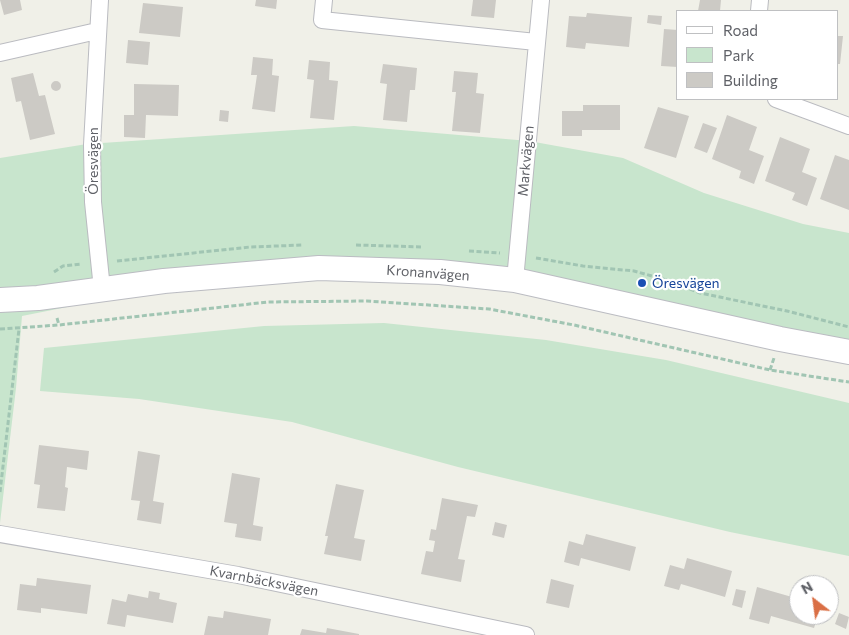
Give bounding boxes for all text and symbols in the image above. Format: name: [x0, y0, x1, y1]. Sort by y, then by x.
legend: [676, 10, 839, 100]
text: Road: [723, 21, 758, 39]
text: Park: [723, 46, 754, 64]
text: Building: [723, 71, 778, 89]
street label: Markvägen: [515, 125, 537, 197]
street label: Öresvägen: [85, 127, 101, 195]
street label: Kronanvägen: [386, 262, 470, 284]
place label: Öresvägen: [652, 275, 720, 291]
marker: Öresvägen: [636, 277, 648, 289]
street label: Kvarnbäcksvägen: [208, 562, 320, 600]
north arrow: [789, 575, 839, 625]
text: N: [798, 577, 816, 597]

